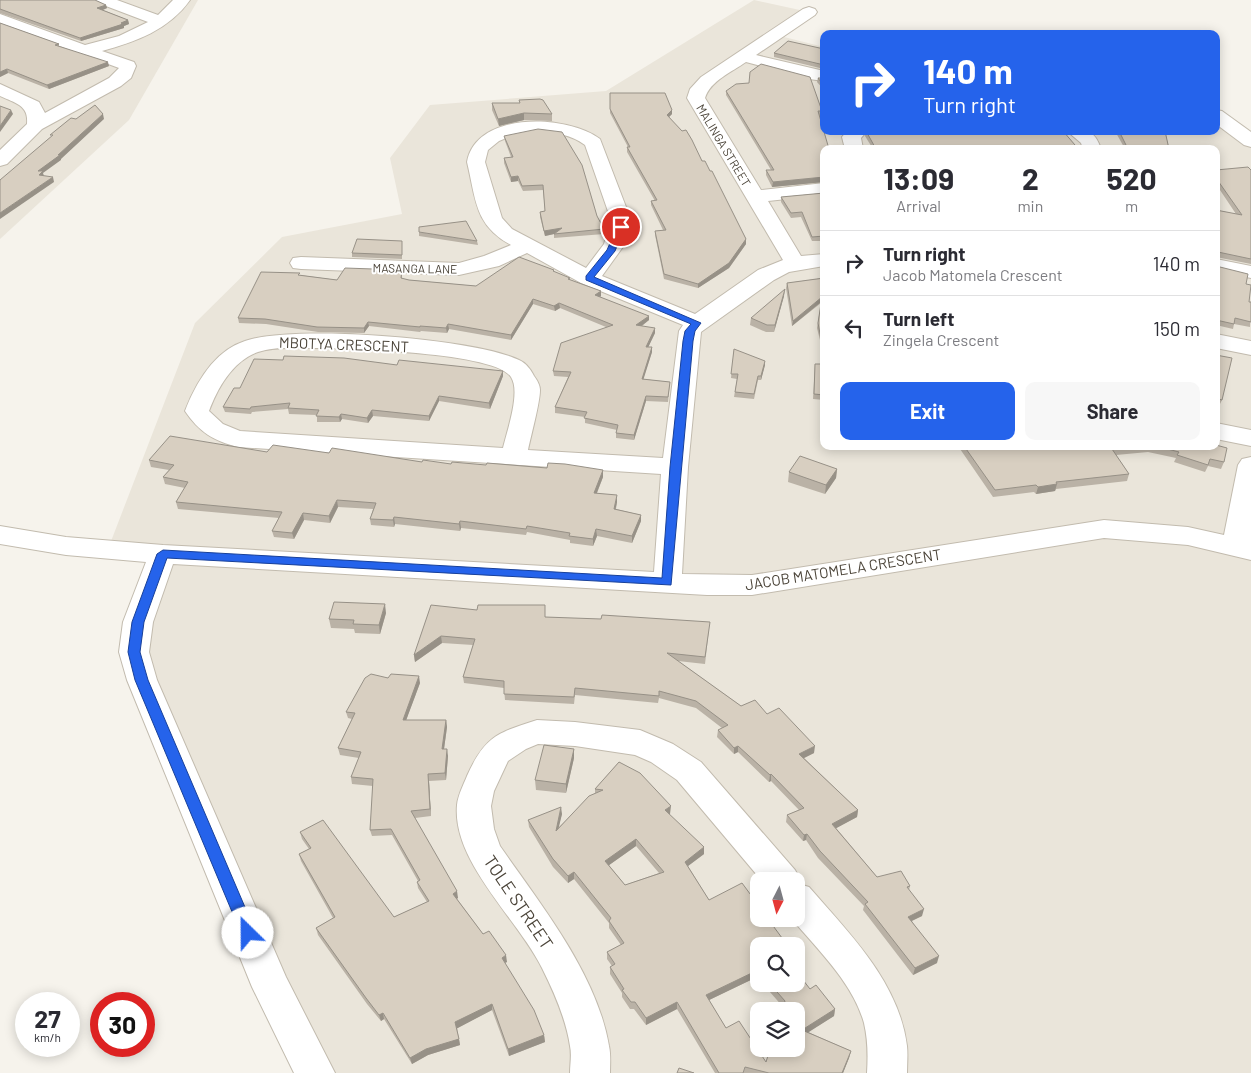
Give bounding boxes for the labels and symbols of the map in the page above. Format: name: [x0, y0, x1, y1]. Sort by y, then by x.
street label: MALINGA STREET: [694, 101, 754, 189]
pin: [600, 206, 642, 248]
street label: MASANGA LANE: [373, 260, 457, 276]
street label: MBOTYA CRESCENT: [279, 333, 409, 355]
street label: JACOB MATOMELA CRESCENT: [744, 545, 942, 593]
street label: TOLE STREET: [479, 851, 559, 953]
north arrow: [750, 872, 805, 928]
position arrow: [221, 906, 273, 958]
speed limit sign: 30: [90, 992, 155, 1057]

